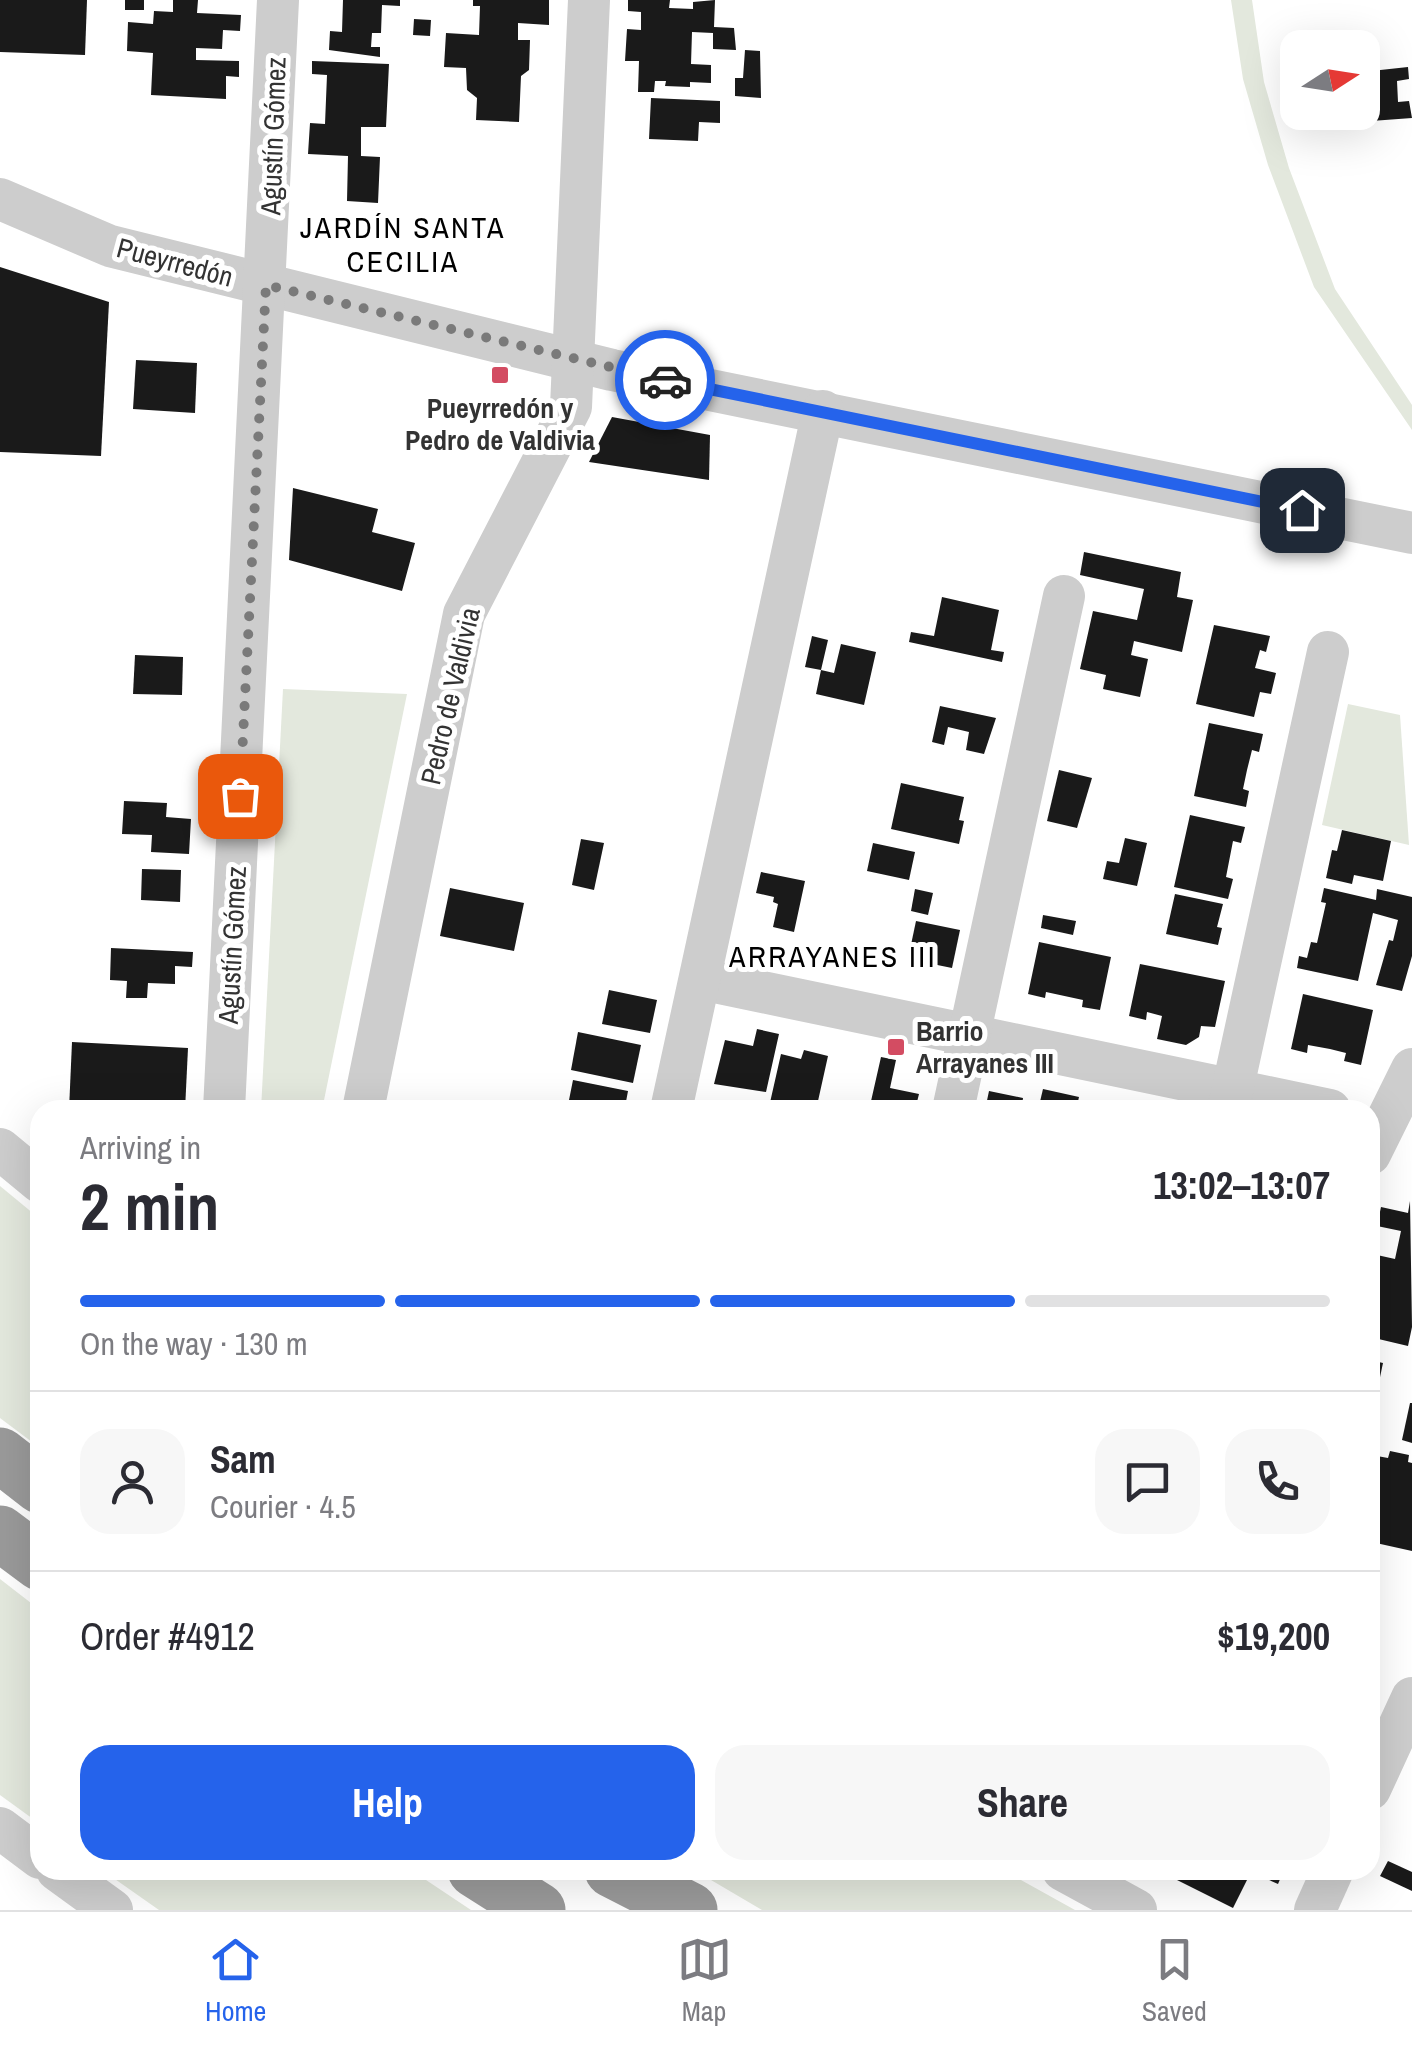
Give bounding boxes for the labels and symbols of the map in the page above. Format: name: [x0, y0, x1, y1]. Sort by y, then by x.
north arrow: [1280, 30, 1380, 130]
street label: Agustín Gómez: [251, 56, 295, 217]
district label: JARDÍN SANTA CECILIA: [300, 207, 506, 281]
street label: Pueyrredón: [113, 228, 237, 296]
courier: [615, 330, 715, 430]
marker: Pueyrredón y Pedro de Valdivia: [489, 364, 511, 386]
place label: Pueyrredón y Pedro de Valdivia: [405, 389, 595, 459]
pin: [1260, 468, 1345, 553]
street label: Pedro de Valdivia: [411, 603, 489, 788]
pin: [198, 754, 283, 839]
street label: Agustín Gómez: [209, 865, 255, 1026]
district label: ARRAYANES III: [728, 936, 937, 976]
place label: Barrio Arrayanes III: [916, 1012, 1054, 1082]
marker: Barrio Arrayanes III: [885, 1036, 907, 1058]

